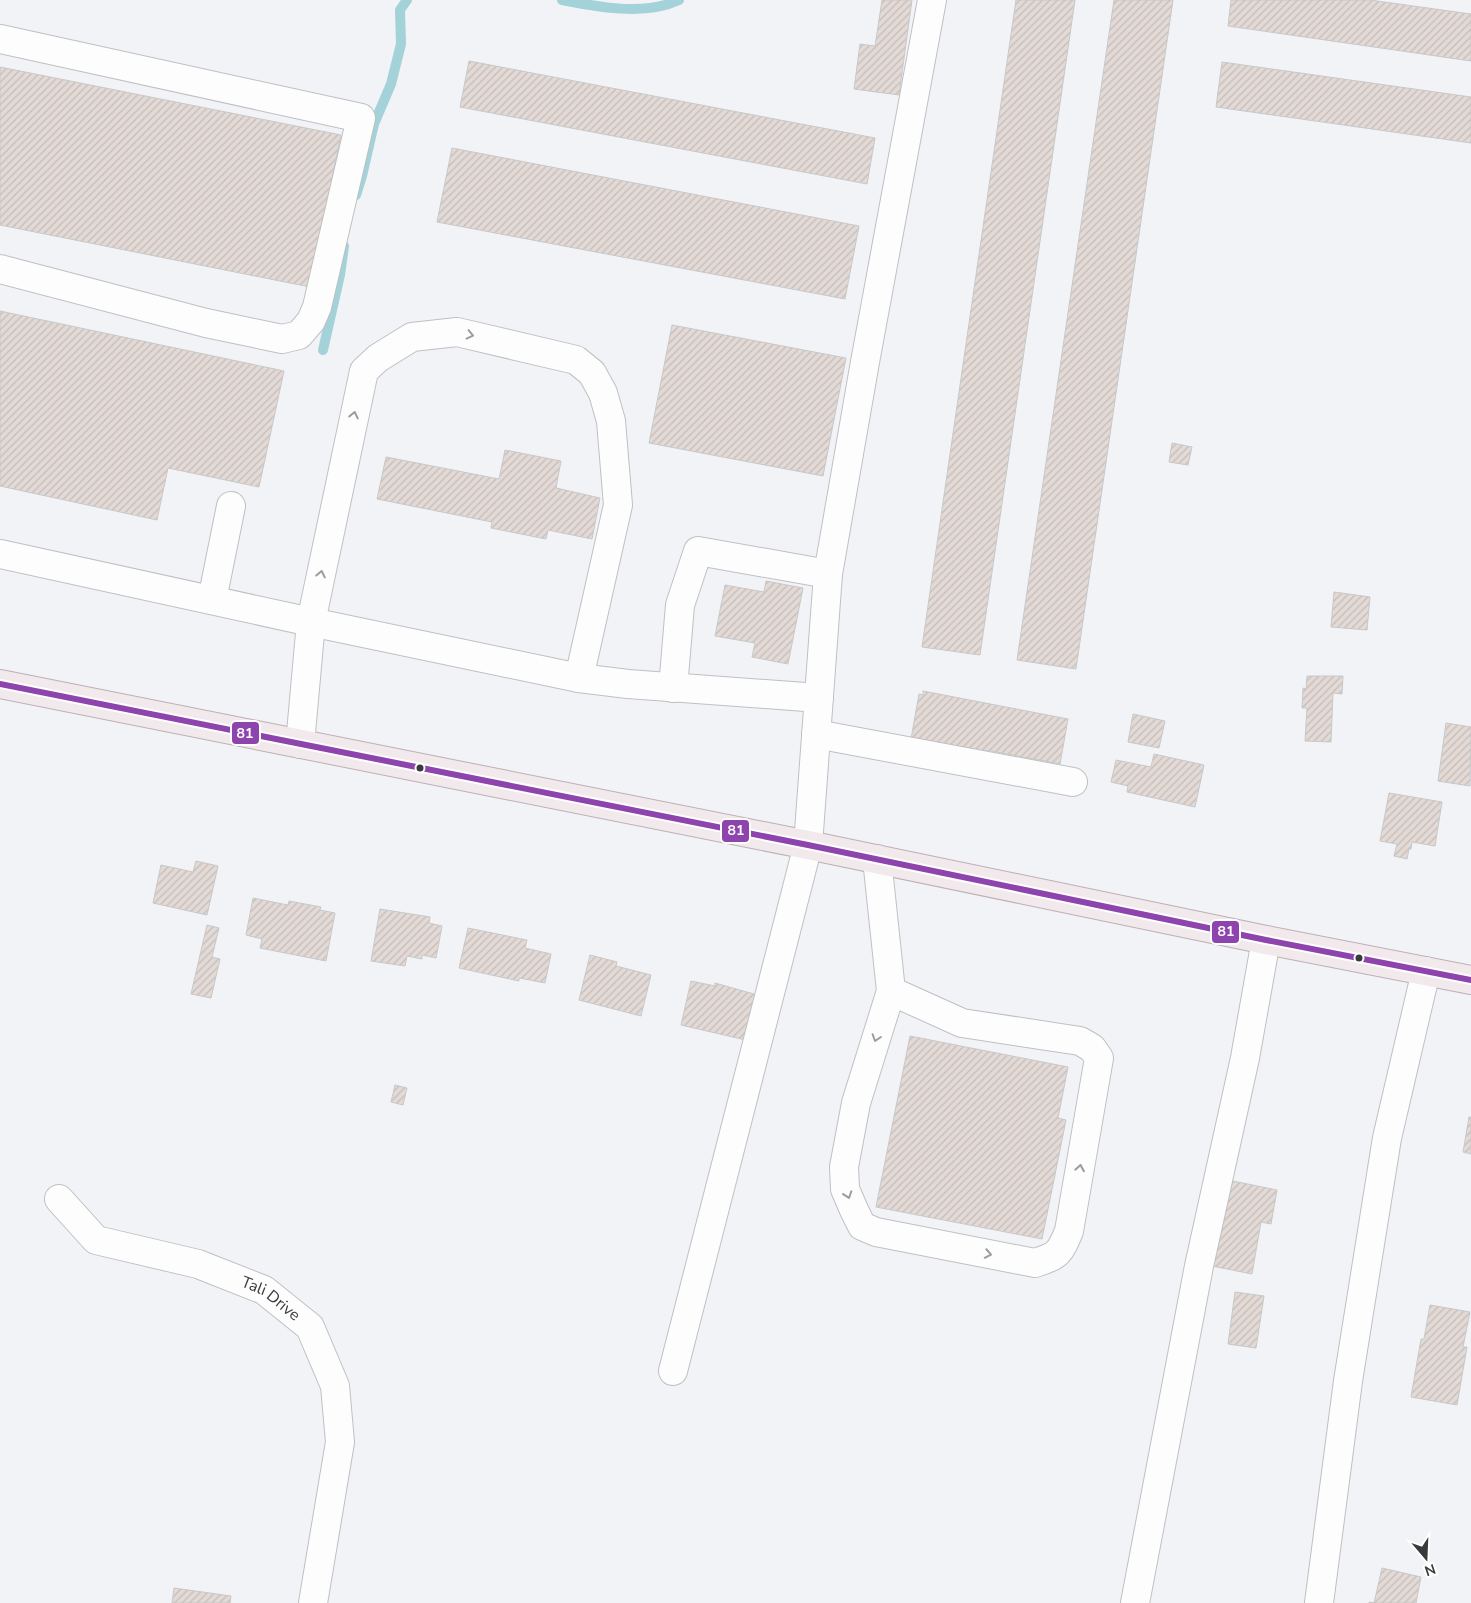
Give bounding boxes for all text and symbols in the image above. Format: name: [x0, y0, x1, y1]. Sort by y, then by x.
one-way arrow: [465, 329, 474, 340]
one-way arrow: [349, 411, 359, 419]
one-way arrow: [315, 570, 326, 578]
line badge: 81: [231, 721, 260, 745]
text: 81: [237, 724, 253, 743]
unlabelled marker: [415, 763, 425, 773]
line badge: 81: [721, 819, 750, 843]
text: 81: [728, 821, 744, 840]
line badge: 81: [1211, 920, 1240, 944]
text: 81: [1218, 922, 1234, 941]
unlabelled marker: [1354, 953, 1364, 963]
one-way arrow: [872, 1033, 882, 1041]
one-way arrow: [1074, 1163, 1084, 1172]
one-way arrow: [842, 1191, 852, 1199]
one-way arrow: [984, 1248, 992, 1259]
street label: Tali Drive: [238, 1271, 305, 1326]
north arrow: [1401, 1533, 1451, 1583]
text: N: [1422, 1559, 1438, 1581]

